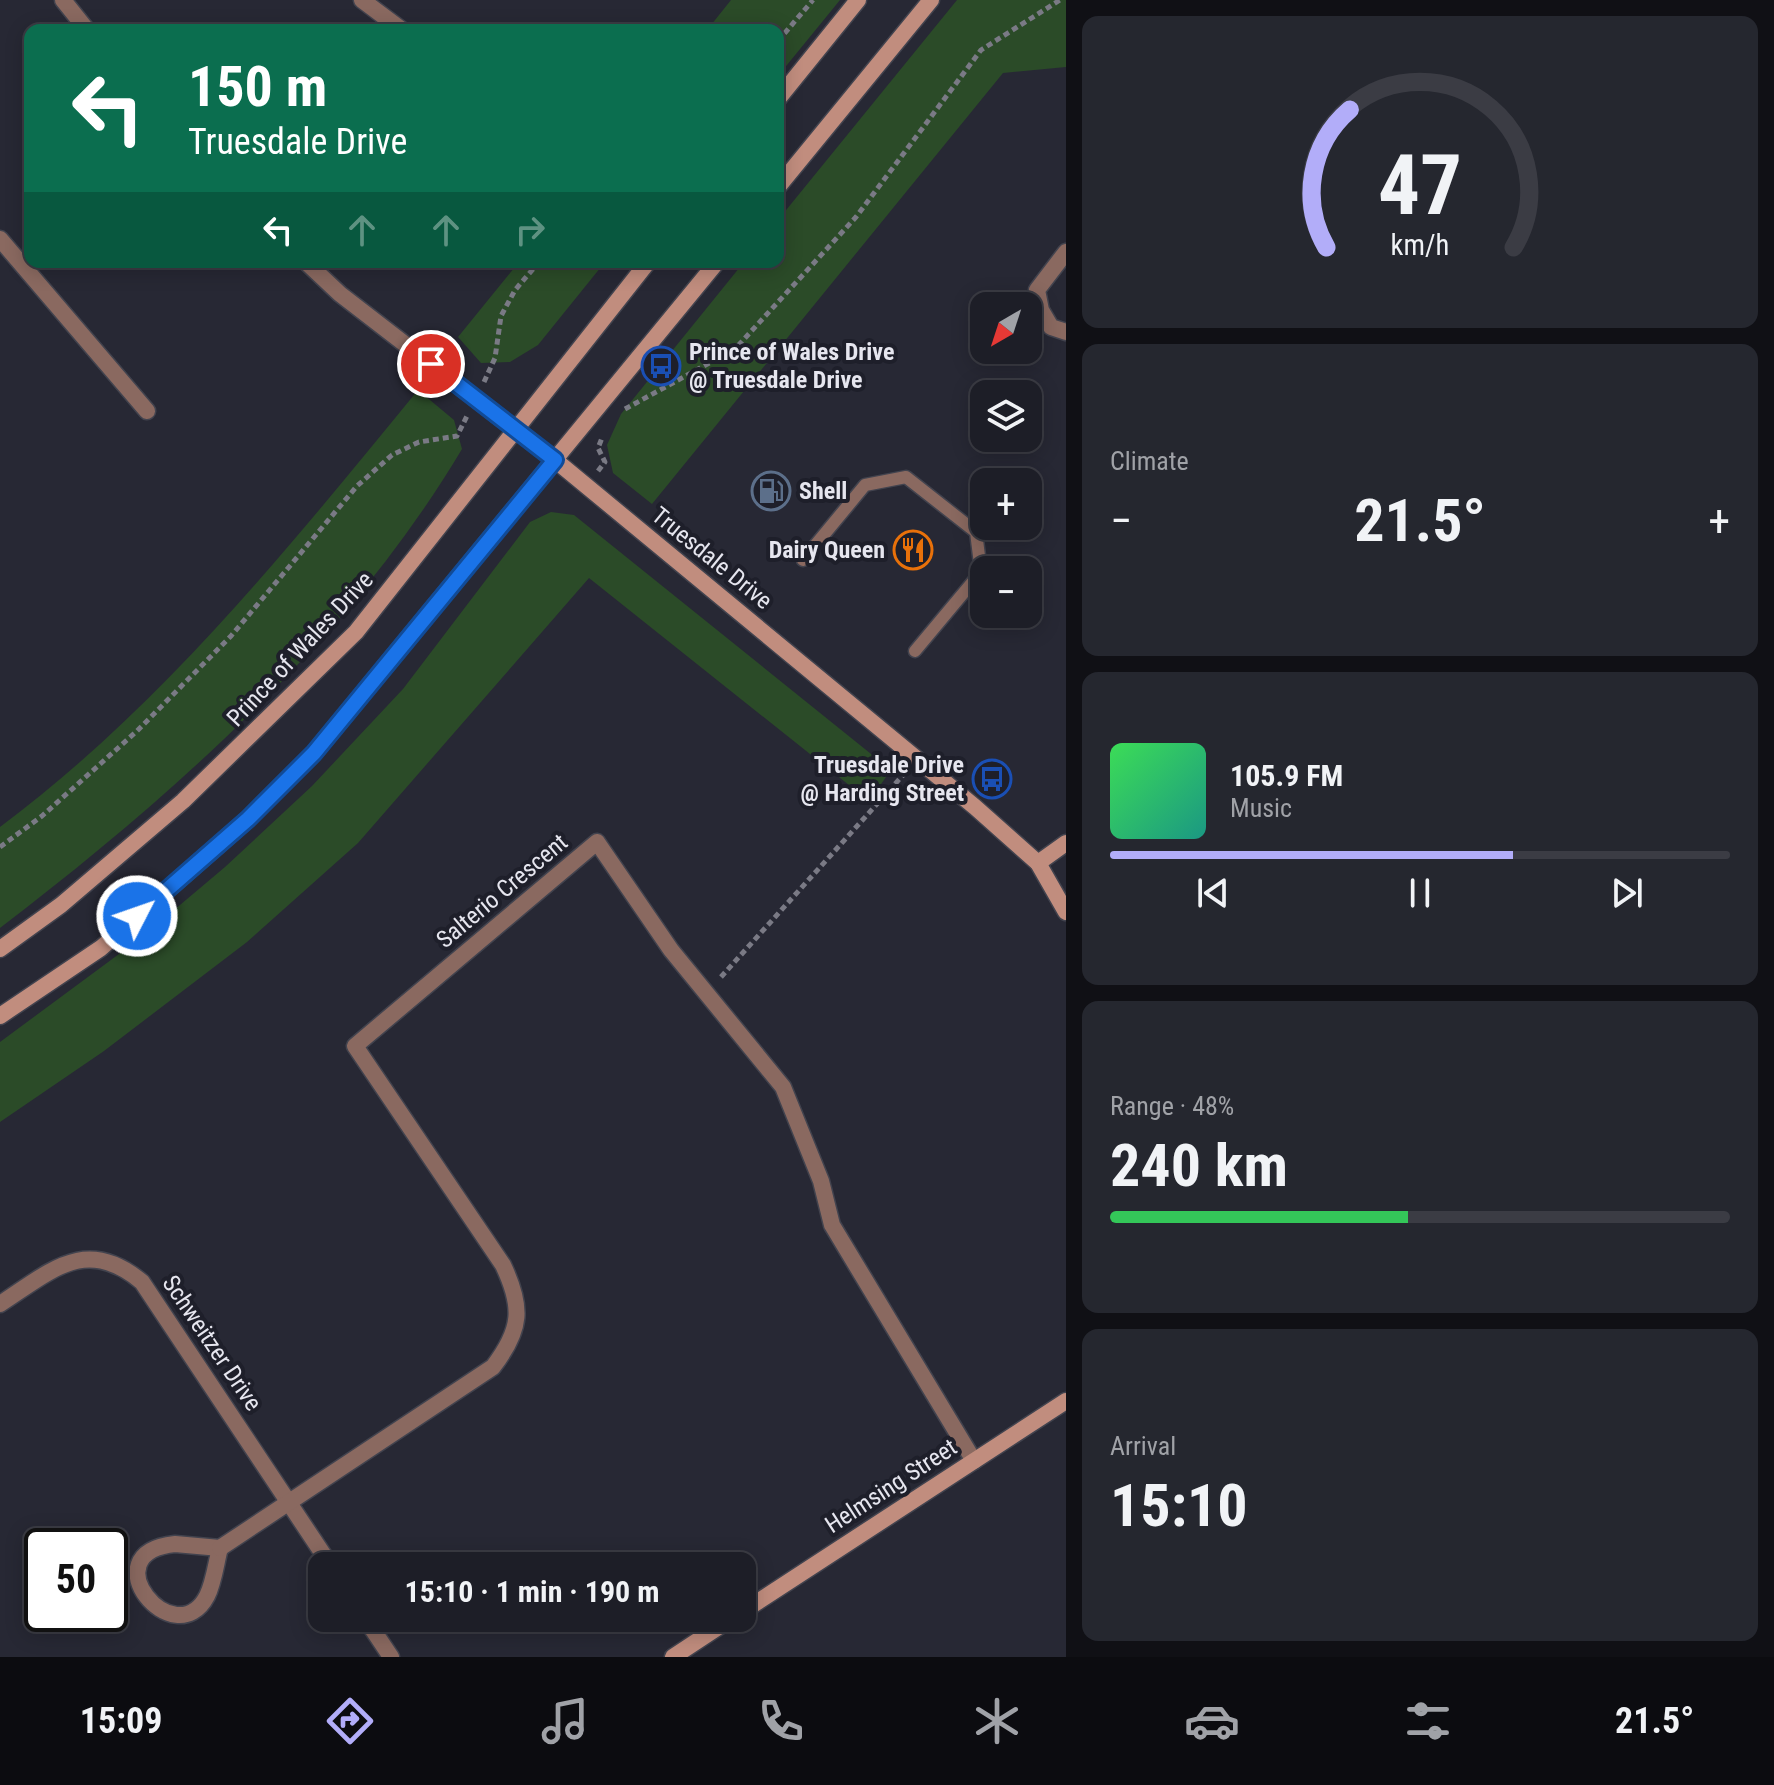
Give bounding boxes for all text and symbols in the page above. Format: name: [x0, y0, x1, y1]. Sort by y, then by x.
text: 150 m: [188, 54, 327, 120]
icon: left: [56, 56, 160, 160]
text: Truesdale Drive: [188, 121, 407, 163]
text: 47: [1378, 137, 1462, 234]
icon: left: [256, 208, 300, 252]
icon: ahead: [340, 208, 384, 252]
icon: ahead: [424, 208, 468, 252]
icon: right: [508, 208, 552, 252]
text: km/h: [1391, 228, 1449, 262]
north arrow: [970, 292, 1042, 364]
map controls: [970, 292, 1042, 628]
pin: [397, 330, 465, 398]
place label: Prince of Wales Drive @ Truesdale Drive: [689, 338, 894, 394]
icon: arrive: [409, 342, 453, 386]
bus stop icon: Prince of Wales Drive @ Truesdale Drive: [640, 345, 682, 387]
button: layers: [970, 380, 1042, 452]
text: Climate: [1110, 446, 1189, 476]
button: +: [970, 468, 1042, 540]
fuel station icon: Shell: [750, 470, 792, 512]
place label: Shell: [799, 477, 847, 505]
text: 21.5°: [1354, 485, 1486, 556]
text: −: [1110, 495, 1132, 547]
text: +: [1708, 495, 1730, 547]
street label: Truesdale Drive: [646, 501, 778, 615]
restaurant icon: Dairy Queen: [892, 529, 934, 571]
place label: Dairy Queen: [769, 536, 885, 564]
button: −: [970, 556, 1042, 628]
street label: Prince of Wales Drive: [221, 566, 379, 732]
place label: Truesdale Drive @ Harding Street: [801, 751, 964, 807]
bus stop icon: Truesdale Drive @ Harding Street: [971, 758, 1013, 800]
text: 105.9 FM: [1230, 758, 1343, 793]
text: Music: [1230, 793, 1292, 823]
street label: Salterio Crescent: [431, 828, 573, 954]
icon: previous: [1191, 871, 1235, 915]
icon: pause: [1398, 871, 1442, 915]
icon: next: [1605, 871, 1649, 915]
position arrow: [95, 874, 179, 958]
text: Range · 48%: [1110, 1091, 1234, 1121]
text: 240 km: [1110, 1130, 1288, 1201]
street label: Schweitzer Drive: [157, 1270, 267, 1416]
text: Arrival: [1110, 1431, 1176, 1461]
street label: Helmsing Street: [820, 1433, 962, 1539]
text: 15:10: [1110, 1470, 1248, 1541]
speed limit sign: 50: [24, 1528, 128, 1632]
text: 15:10 · 1 min · 190 m: [405, 1574, 659, 1609]
icon: directions: [322, 1693, 378, 1749]
icon: music: [537, 1693, 593, 1749]
icon: phone: [753, 1693, 809, 1749]
icon: climate: [969, 1693, 1025, 1749]
icon: car: [1184, 1693, 1240, 1749]
icon: filters: [1400, 1693, 1456, 1749]
text: 15:09: [80, 1700, 162, 1742]
text: 21.5°: [1615, 1700, 1694, 1742]

